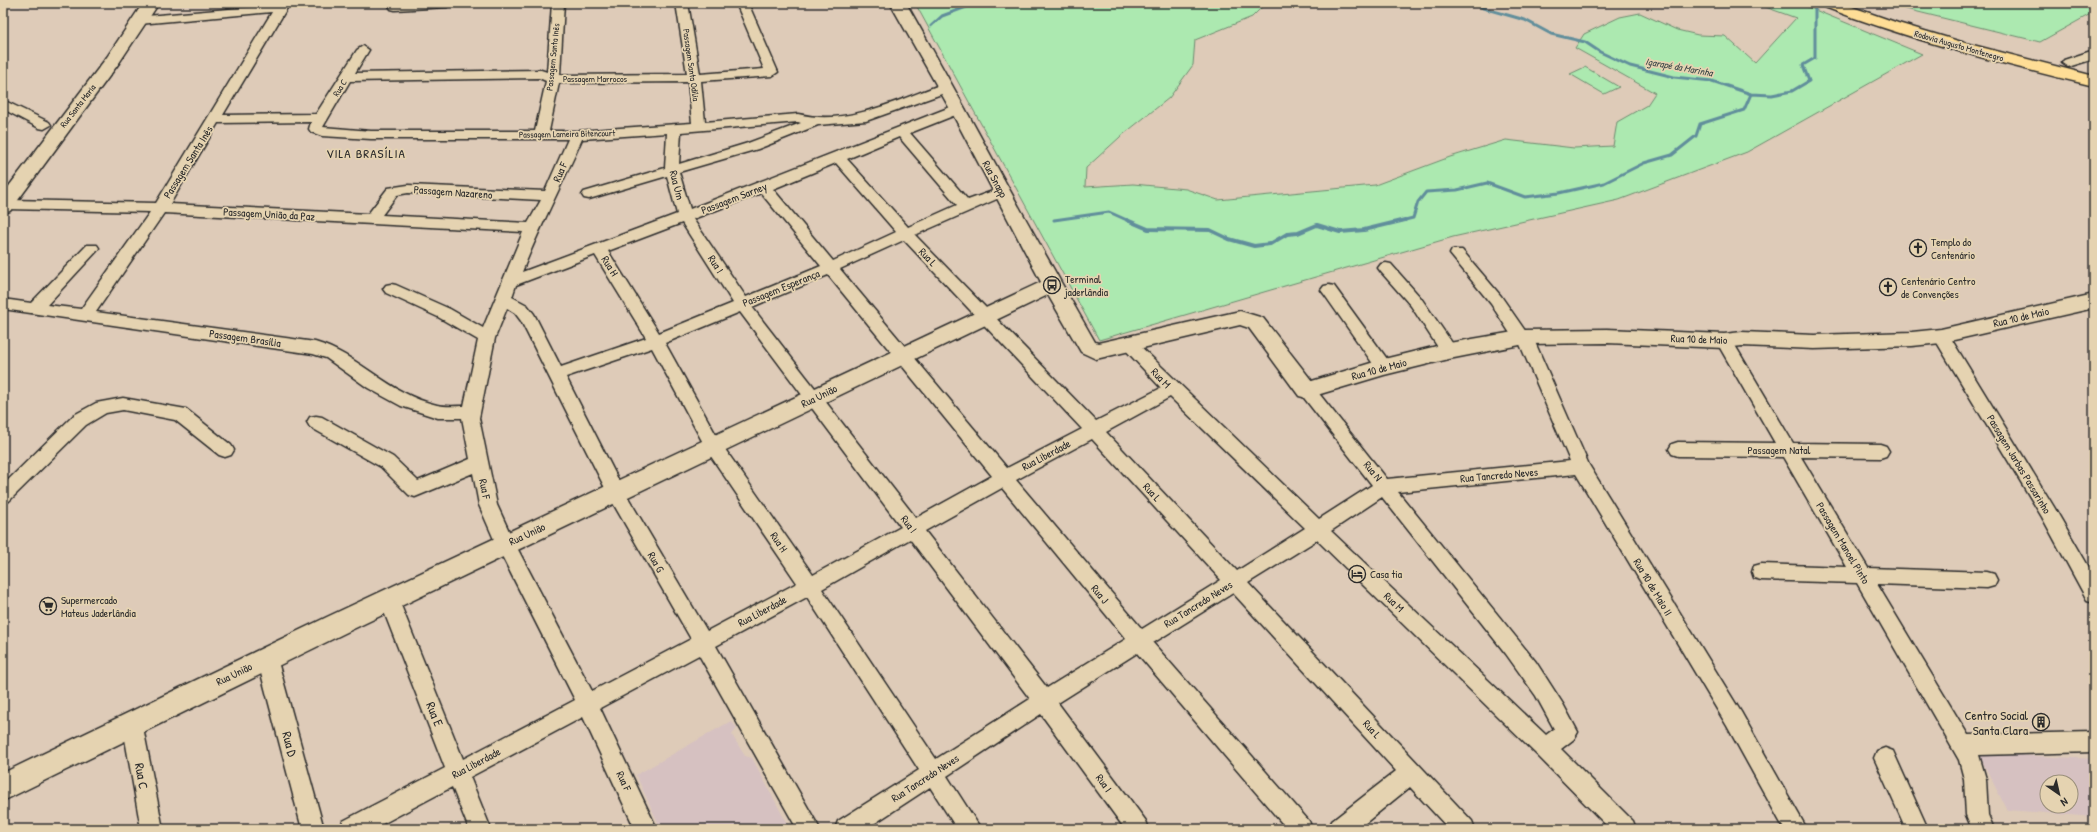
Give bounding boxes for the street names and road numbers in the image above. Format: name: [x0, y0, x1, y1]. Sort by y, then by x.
street label: Passagem Santa Inês: [543, 22, 563, 91]
street label: Rodovia Augusto Montenegro: [1913, 27, 2005, 65]
street label: Passagem Santa Odília: [680, 28, 702, 102]
street label: Passagem Marrocos: [563, 73, 628, 85]
street label: Rua C: [330, 77, 350, 99]
street label: Rua Santa Maria: [57, 82, 99, 130]
street label: Passagem Santa Inês: [160, 123, 216, 201]
street label: Passagem Lameira Bitencourt: [519, 127, 616, 141]
street label: Rua Snapp: [979, 158, 1011, 200]
street label: Rua F: [549, 159, 571, 184]
street label: Rua Um: [667, 169, 688, 202]
street label: Passagem Sarney: [699, 179, 769, 217]
street label: Passagem Nazareno: [413, 182, 493, 202]
street label: Passagem União da Paz: [223, 205, 316, 223]
street label: Rua L: [916, 245, 940, 269]
street label: Rua I: [705, 252, 727, 276]
street label: Rua H: [598, 253, 622, 279]
street label: Passagem Esperança: [740, 266, 822, 310]
street label: Rua 10 de Maio: [1992, 304, 2051, 330]
street label: Passagem Brasília: [208, 326, 282, 350]
street label: Rua 10 de Maio: [1670, 331, 1728, 347]
street label: Rua 10 de Maio: [1350, 355, 1409, 383]
street label: Rua M: [1148, 365, 1174, 391]
street label: Rua União: [799, 381, 840, 411]
street label: Passagem Jarbas Passarinho: [1984, 412, 2054, 517]
street label: Rua Liberdade: [1019, 436, 1073, 474]
street label: Passagem Natal: [1748, 443, 1810, 457]
street label: Rua N: [1361, 458, 1385, 484]
street label: Rua Tancredo Neves: [1460, 465, 1538, 485]
street label: Rua F: [476, 478, 494, 501]
street label: Rua L: [1140, 480, 1164, 504]
street label: Passagem Manoel Pinto: [1813, 500, 1873, 587]
street label: Rua I: [898, 512, 920, 536]
street label: Rua União: [507, 519, 548, 548]
street label: Rua H: [767, 529, 791, 555]
street label: Rua G: [645, 549, 668, 575]
street label: Rua 10 de Maio II: [1630, 556, 1676, 618]
street label: Rua Tancredo Neves: [1161, 577, 1235, 631]
street label: Rua J: [1088, 582, 1112, 606]
street label: Rua M: [1381, 589, 1407, 615]
street label: Rua Liberdade: [735, 592, 789, 630]
street label: Rua União: [214, 659, 255, 689]
street label: Rua E: [422, 699, 448, 729]
street label: Rua L: [1360, 717, 1384, 741]
street label: Rua D: [278, 729, 302, 759]
street label: Rua Liberdade: [449, 744, 503, 782]
street label: Rua Tancredo Neves: [888, 751, 962, 805]
street label: Rua C: [131, 761, 153, 791]
street label: Rua F: [613, 769, 635, 794]
street label: Rua I: [1093, 771, 1115, 795]

